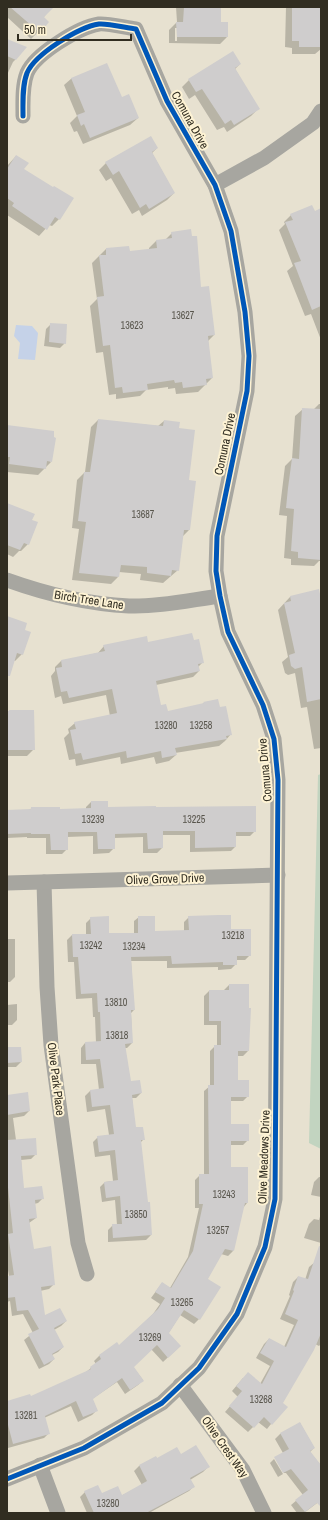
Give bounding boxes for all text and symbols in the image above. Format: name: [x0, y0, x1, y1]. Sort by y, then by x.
scale bar: [18, 16, 131, 42]
text: 50 m: [24, 22, 46, 38]
street label: Comuna Drive: [168, 88, 212, 152]
house number: 13627: [172, 309, 195, 322]
house number: 13623: [121, 319, 144, 332]
street label: Comuna Drive: [211, 411, 239, 477]
house number: 13687: [132, 508, 155, 521]
street label: Birch Tree Lane: [53, 587, 125, 613]
house number: 13280: [155, 719, 178, 732]
house number: 13258: [190, 719, 213, 732]
street label: Comuna Drive: [254, 738, 276, 802]
house number: 13239: [82, 813, 105, 826]
house number: 13225: [183, 813, 206, 826]
street label: Olive Grove Drive: [125, 870, 205, 888]
house number: 13218: [222, 929, 245, 942]
house number: 13242: [80, 939, 103, 952]
house number: 13234: [123, 940, 146, 953]
house number: 13810: [105, 996, 128, 1009]
house number: 13818: [106, 1029, 129, 1042]
street label: Olive Park Place: [44, 1042, 68, 1116]
street label: Olive Meadows Drive: [254, 1110, 274, 1204]
house number: 13243: [213, 1188, 236, 1201]
house number: 13850: [125, 1208, 148, 1221]
house number: 13257: [207, 1224, 230, 1237]
house number: 13265: [171, 1296, 194, 1309]
house number: 13269: [139, 1331, 162, 1344]
house number: 13268: [250, 1393, 273, 1406]
house number: 13281: [15, 1409, 38, 1422]
street label: Olive Crest Way: [198, 1413, 252, 1481]
house number: 13280: [97, 1497, 120, 1510]

